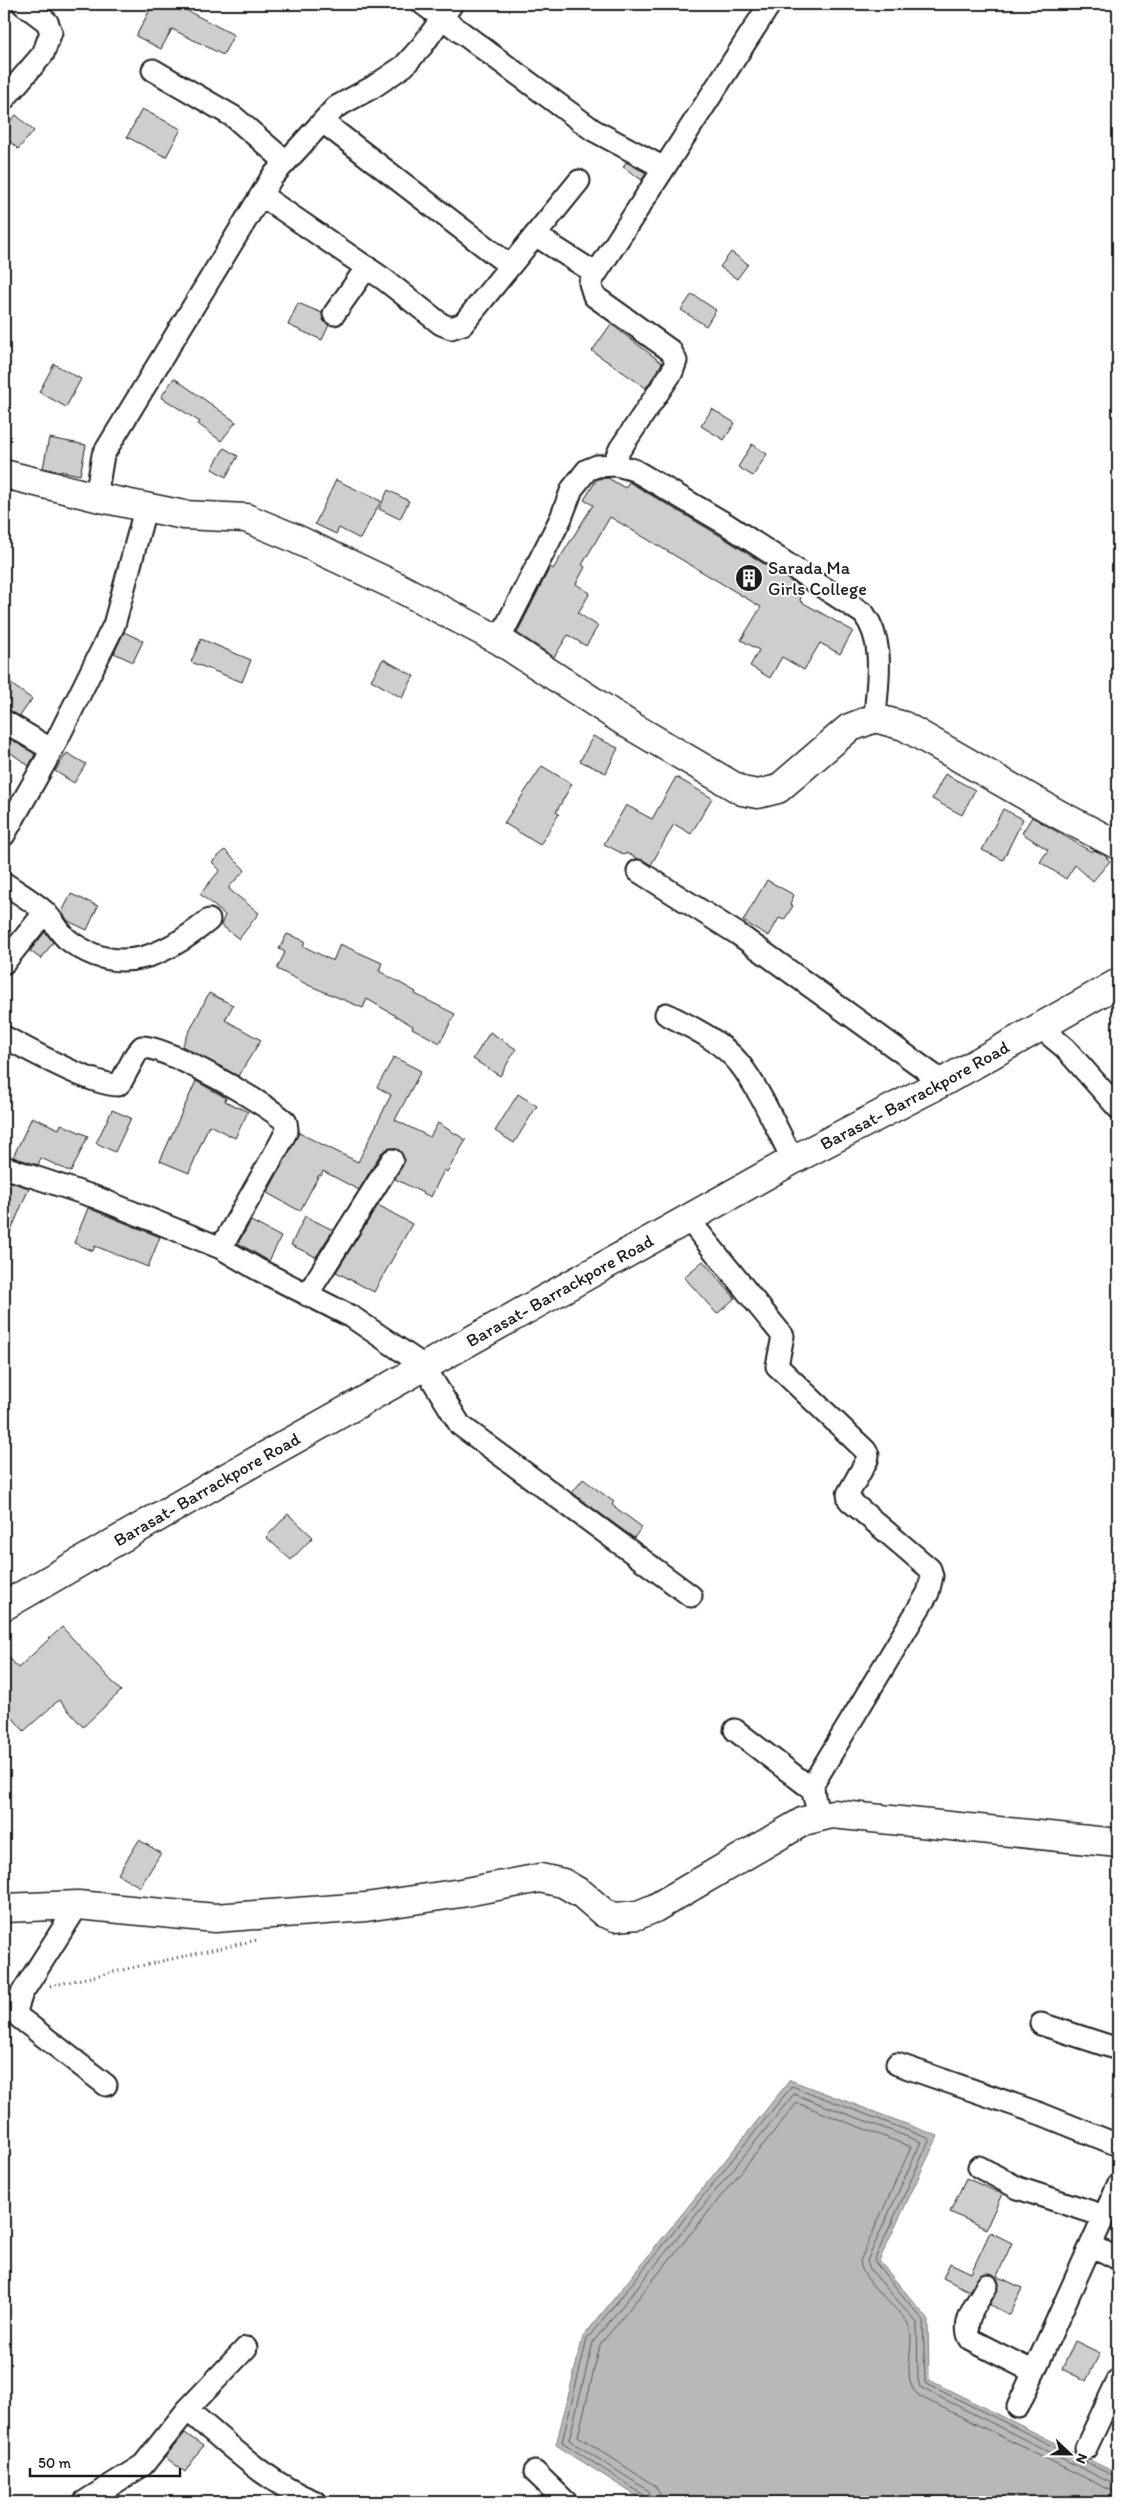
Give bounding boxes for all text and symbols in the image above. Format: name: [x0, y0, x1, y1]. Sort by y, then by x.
place label: Sarada Ma Girls College: [768, 557, 867, 600]
building icon: Sarada Ma Girls College: [734, 563, 764, 593]
street label: Barasat- Barrackpore Road: [816, 1036, 1013, 1155]
street label: Barasat- Barrackpore Road: [462, 1229, 657, 1352]
street label: Barasat- Barrackpore Road: [110, 1427, 304, 1551]
north arrow: [1044, 2428, 1094, 2478]
scale bar: [30, 2446, 180, 2478]
text: N: [1072, 2451, 1091, 2466]
text: 50 m: [38, 2454, 71, 2472]

